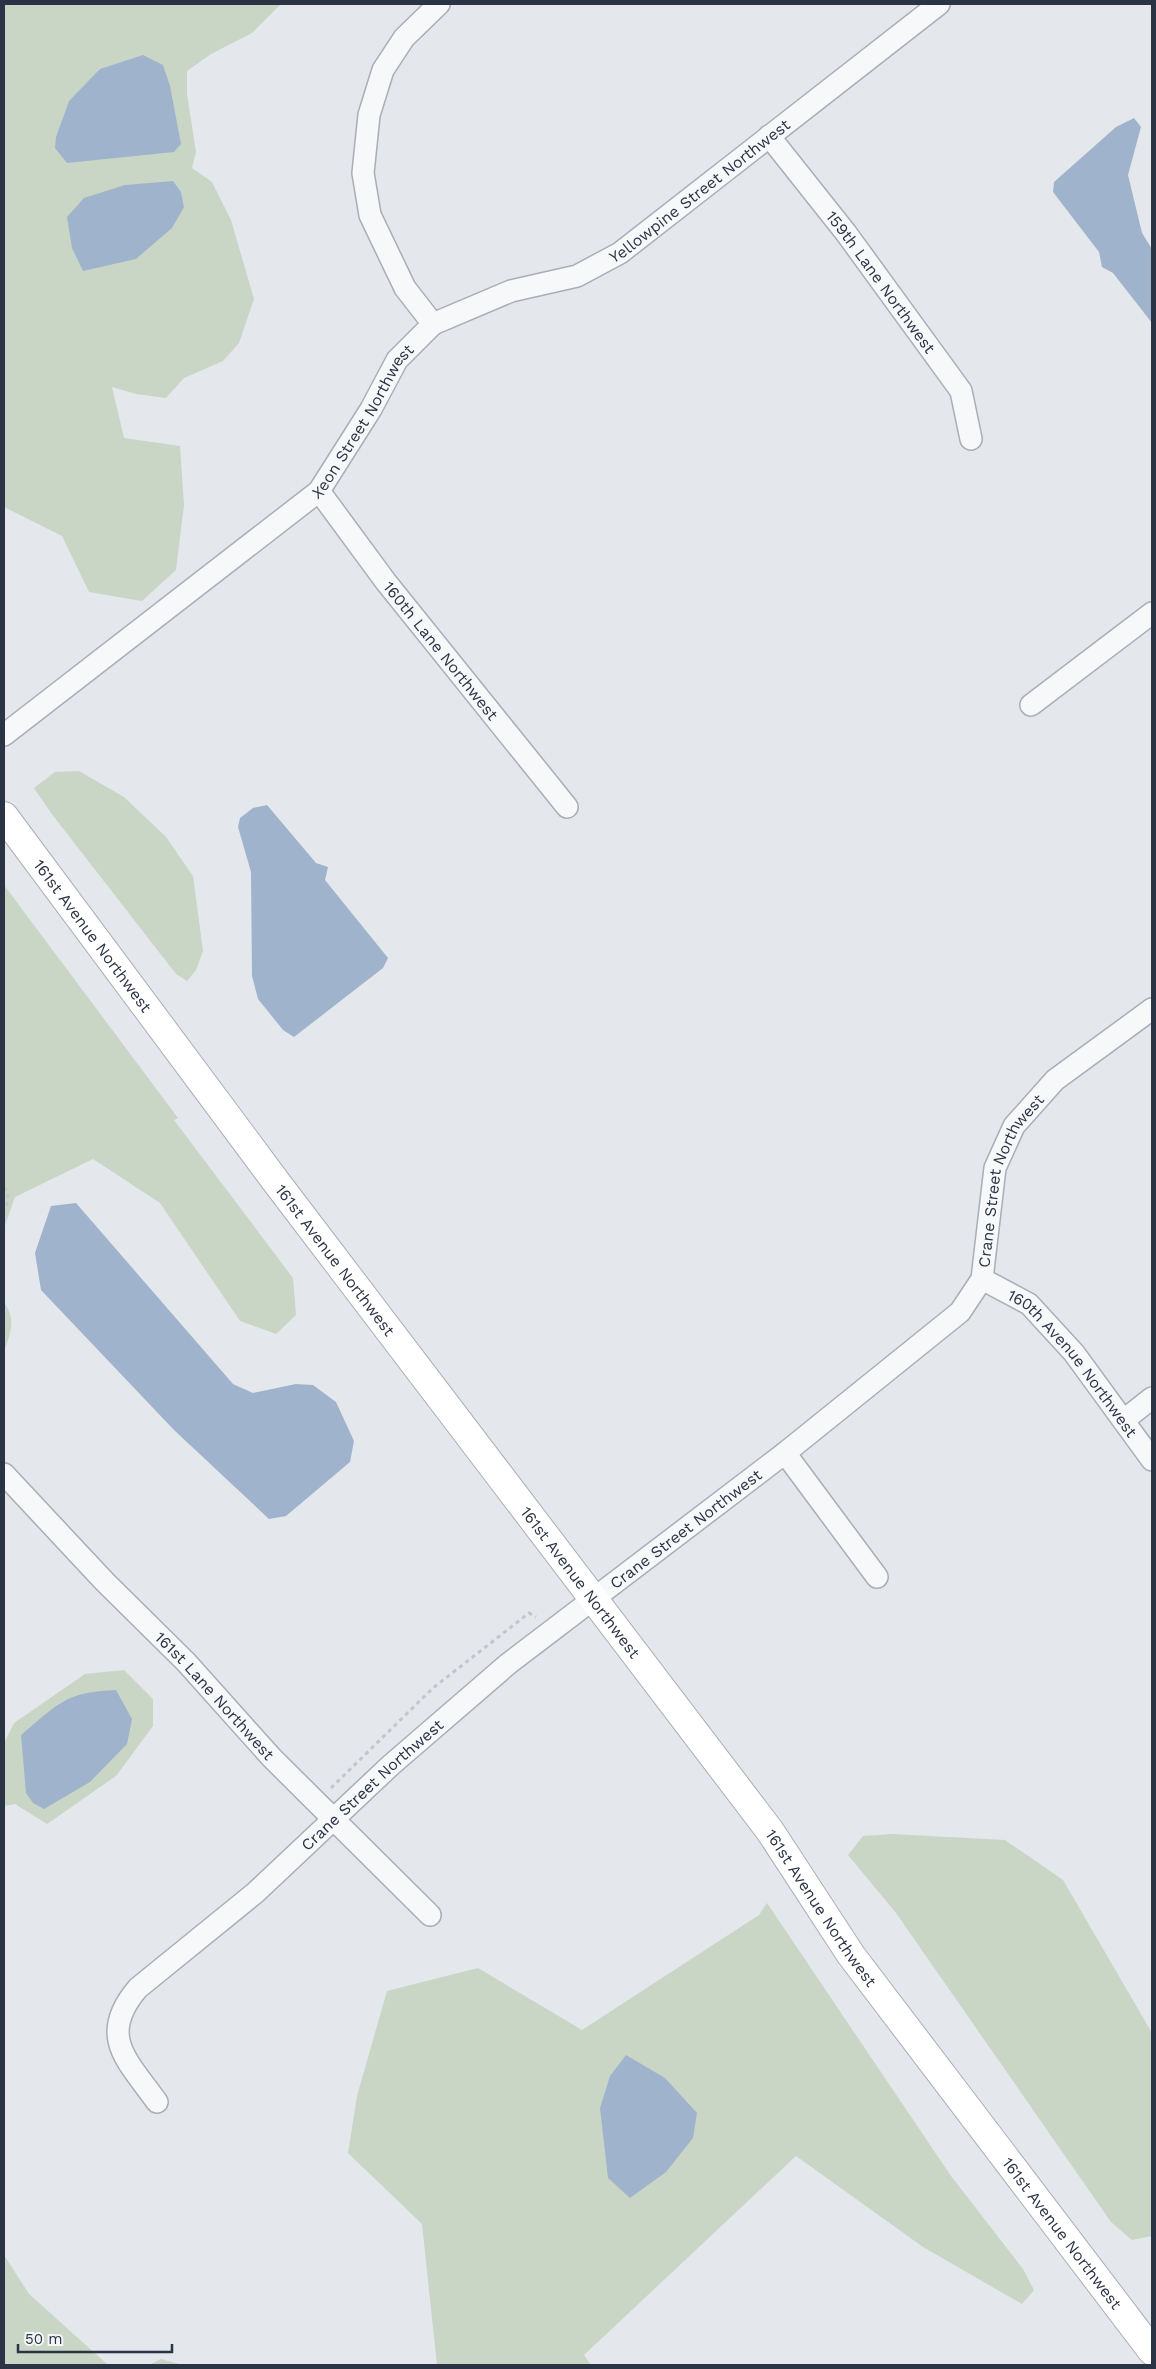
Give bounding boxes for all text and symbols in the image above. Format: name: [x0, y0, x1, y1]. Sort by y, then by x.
street label: Yellowpine Street Northwest: [606, 114, 794, 267]
street label: 159th Lane Northwest: [822, 207, 940, 357]
street label: Xeon Street Northwest: [308, 340, 417, 503]
street label: 160th Lane Northwest: [380, 577, 503, 724]
street label: 161st Avenue Northwest: [30, 855, 156, 1016]
street label: Crane Street Northwest: [974, 1090, 1048, 1269]
street label: 161st Avenue Northwest: [272, 1180, 399, 1340]
street label: 160th Avenue Northwest: [1005, 1285, 1142, 1441]
street label: Crane Street Northwest: [606, 1465, 766, 1593]
street label: 161st Avenue Northwest: [517, 1503, 645, 1662]
street label: 161st Lane Northwest: [151, 1628, 279, 1764]
street label: Crane Street Northwest: [297, 1715, 447, 1854]
street label: 161st Avenue Northwest: [762, 1825, 881, 1990]
street label: 161st Avenue Northwest: [999, 2153, 1126, 2313]
scale bar: [18, 2322, 171, 2354]
text: 50 m: [25, 2330, 62, 2348]

